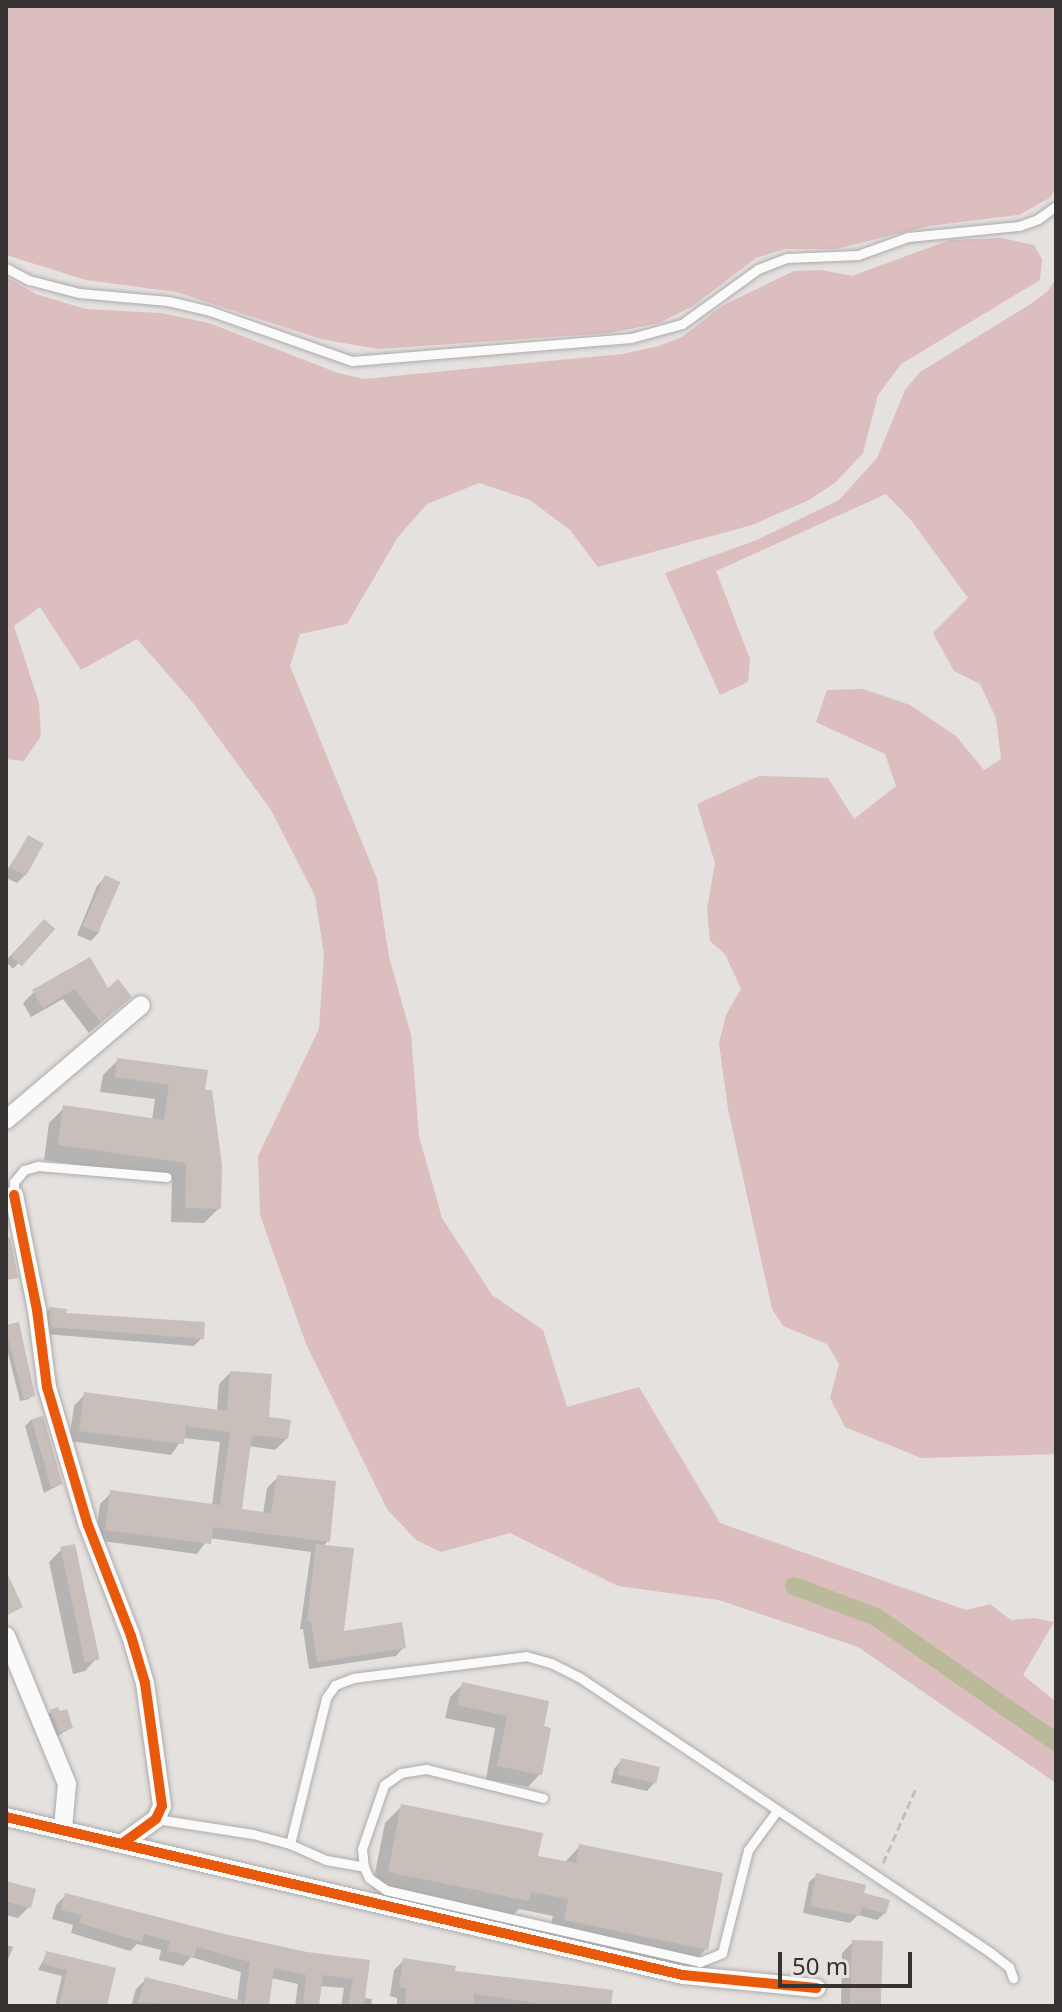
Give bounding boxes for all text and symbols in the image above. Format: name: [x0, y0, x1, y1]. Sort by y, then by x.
scale bar: [782, 1936, 916, 1986]
text: 50 m: [792, 1949, 848, 1982]

